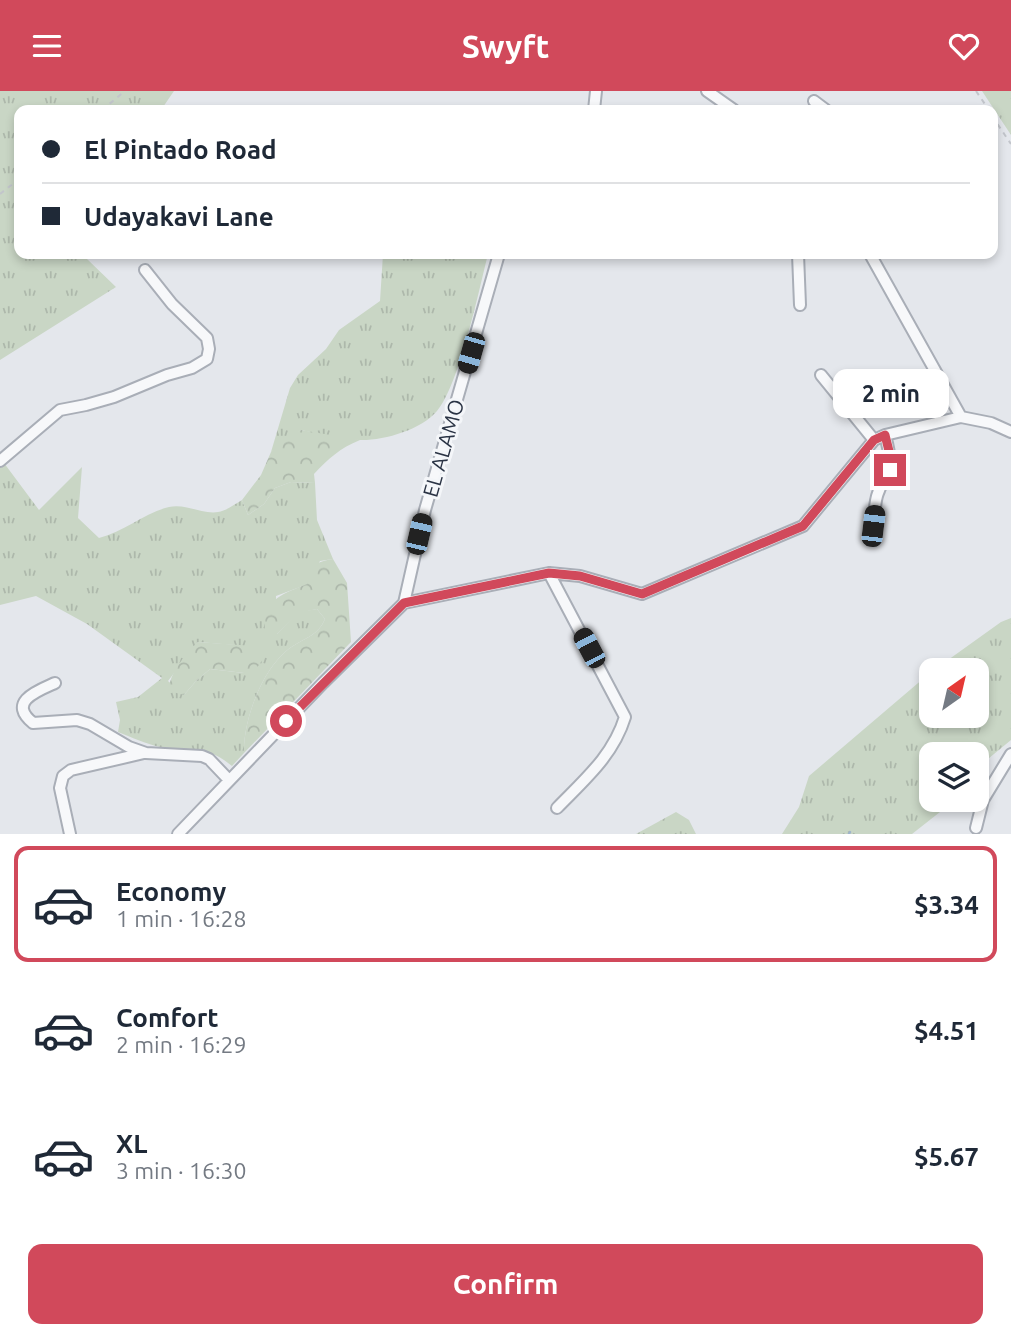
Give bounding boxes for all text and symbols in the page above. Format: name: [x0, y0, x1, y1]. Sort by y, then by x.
icon: menu: [28, 27, 66, 65]
icon: heart: [945, 27, 983, 65]
text: Swyft: [462, 28, 549, 64]
text: El Pintado Road: [84, 135, 277, 164]
text: Udayakavi Lane: [84, 202, 274, 231]
car: [456, 330, 487, 376]
callout: 2 min: [832, 369, 948, 417]
text: 2 min: [862, 381, 920, 406]
street label: EL ALAMO: [418, 396, 468, 500]
route end: [874, 454, 906, 486]
car: [861, 504, 886, 548]
car: [405, 511, 434, 557]
car: [570, 625, 609, 671]
north arrow: [919, 658, 989, 728]
map controls: [919, 658, 989, 812]
route start: [270, 705, 302, 737]
button: layers: [919, 742, 989, 812]
icon: car: [32, 873, 95, 936]
text: Economy: [116, 877, 226, 906]
text: $3.34: [914, 890, 979, 919]
text: 1 min · 16:28: [116, 906, 247, 931]
icon: car: [32, 999, 95, 1062]
text: Comfort: [116, 1003, 219, 1032]
text: $4.51: [914, 1016, 979, 1045]
text: 2 min · 16:29: [116, 1032, 247, 1057]
icon: car: [32, 1125, 95, 1188]
text: XL: [116, 1129, 147, 1158]
text: $5.67: [914, 1142, 979, 1171]
text: 3 min · 16:30: [116, 1158, 247, 1183]
button: Confirm: [28, 1244, 983, 1324]

